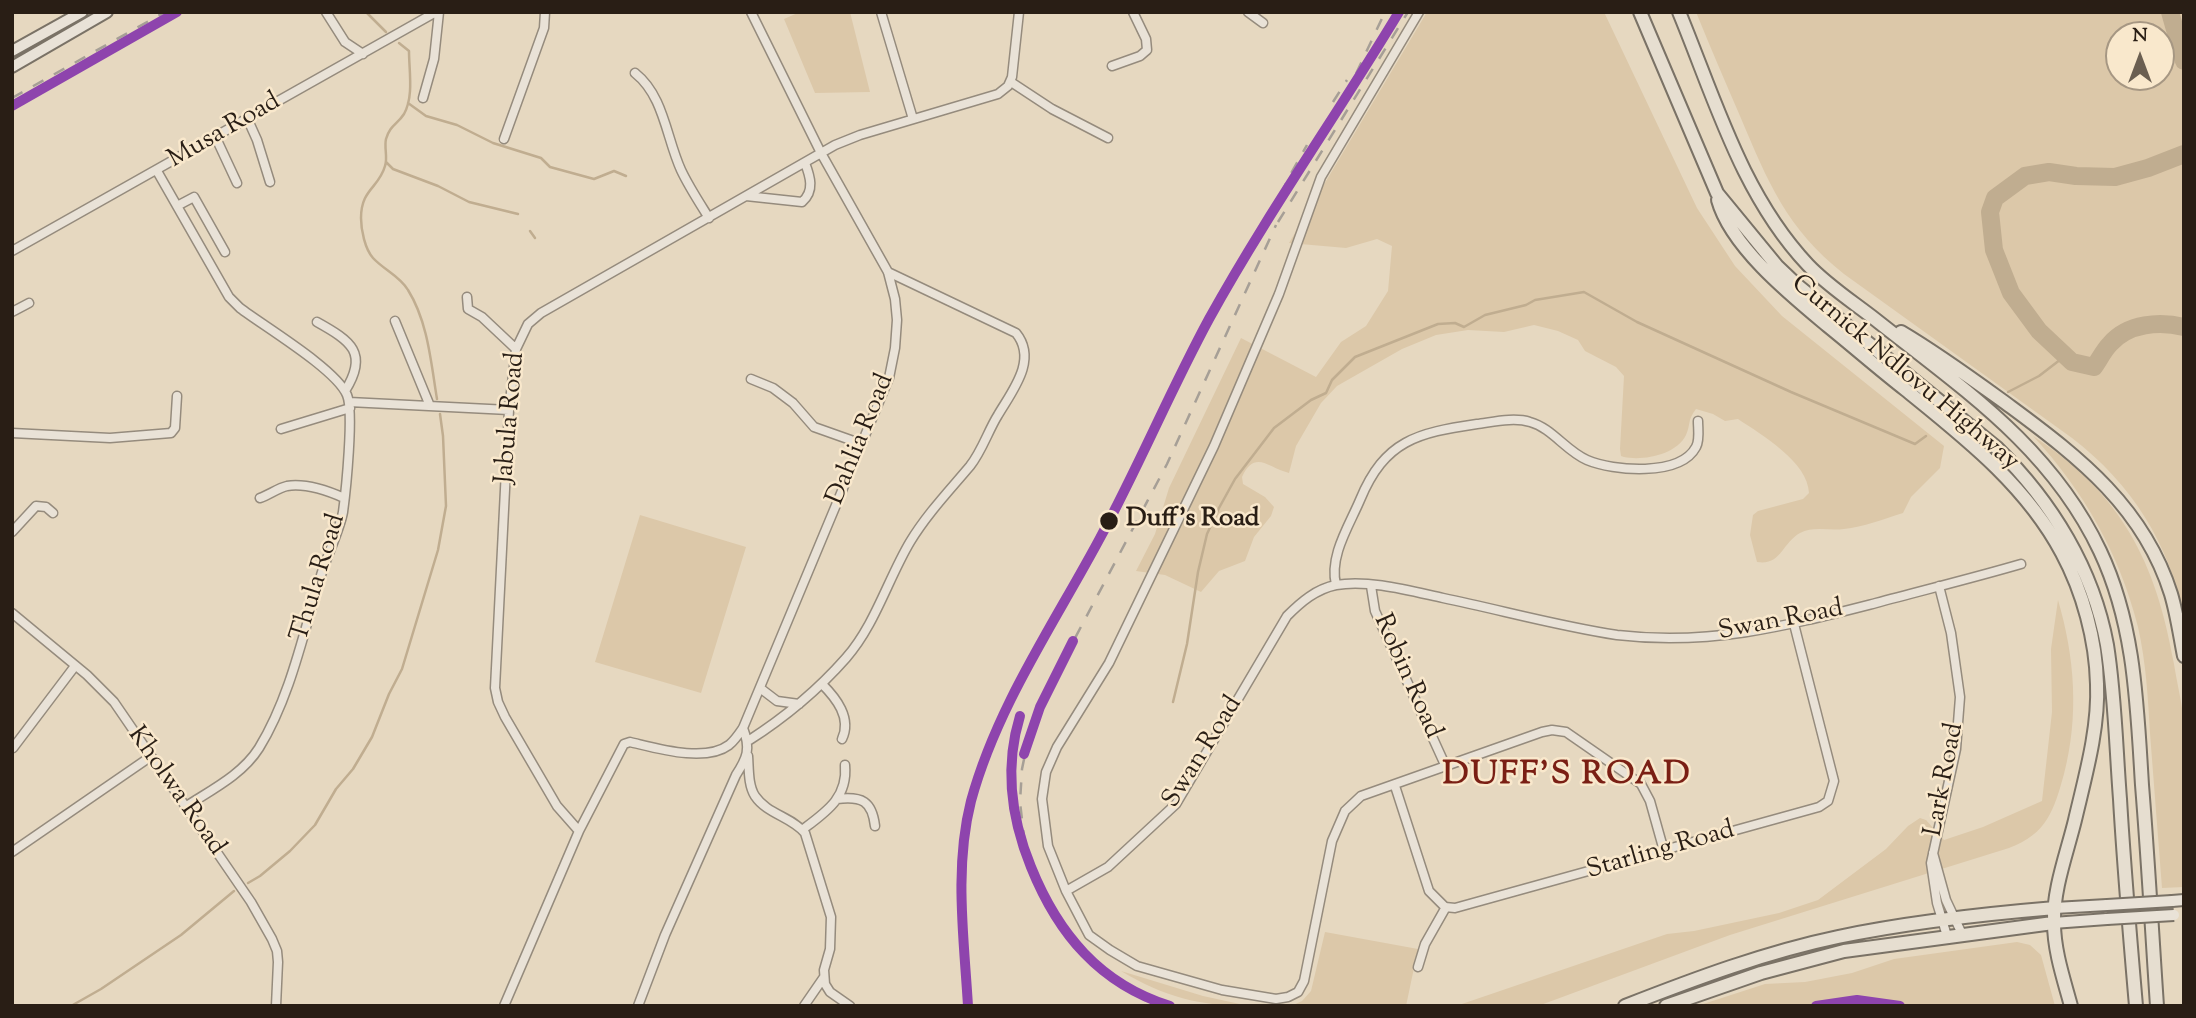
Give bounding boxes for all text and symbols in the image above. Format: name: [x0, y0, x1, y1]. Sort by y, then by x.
north arrow: [2105, 21, 2175, 91]
text: N: [2132, 23, 2148, 50]
street label: Musa Road: [163, 87, 287, 177]
street label: Curnick Ndlovu Highway: [1783, 269, 2025, 479]
street label: Jabula Road: [491, 351, 533, 485]
street label: Dahlia Road: [822, 370, 902, 510]
place label: Duff's Road: [1126, 505, 1260, 537]
marker: Duff's Road: [1098, 510, 1120, 532]
street label: Thula Road: [286, 511, 354, 645]
street label: Swan Road: [1716, 595, 1846, 649]
street label: Robin Road: [1365, 610, 1447, 744]
street label: Swan Road: [1157, 691, 1251, 815]
street label: Kholwa Road: [119, 721, 231, 863]
street label: Lark Road: [1920, 721, 1972, 839]
district label: DUFF'S ROAD: [1444, 757, 1690, 797]
street label: Starling Road: [1584, 816, 1738, 888]

